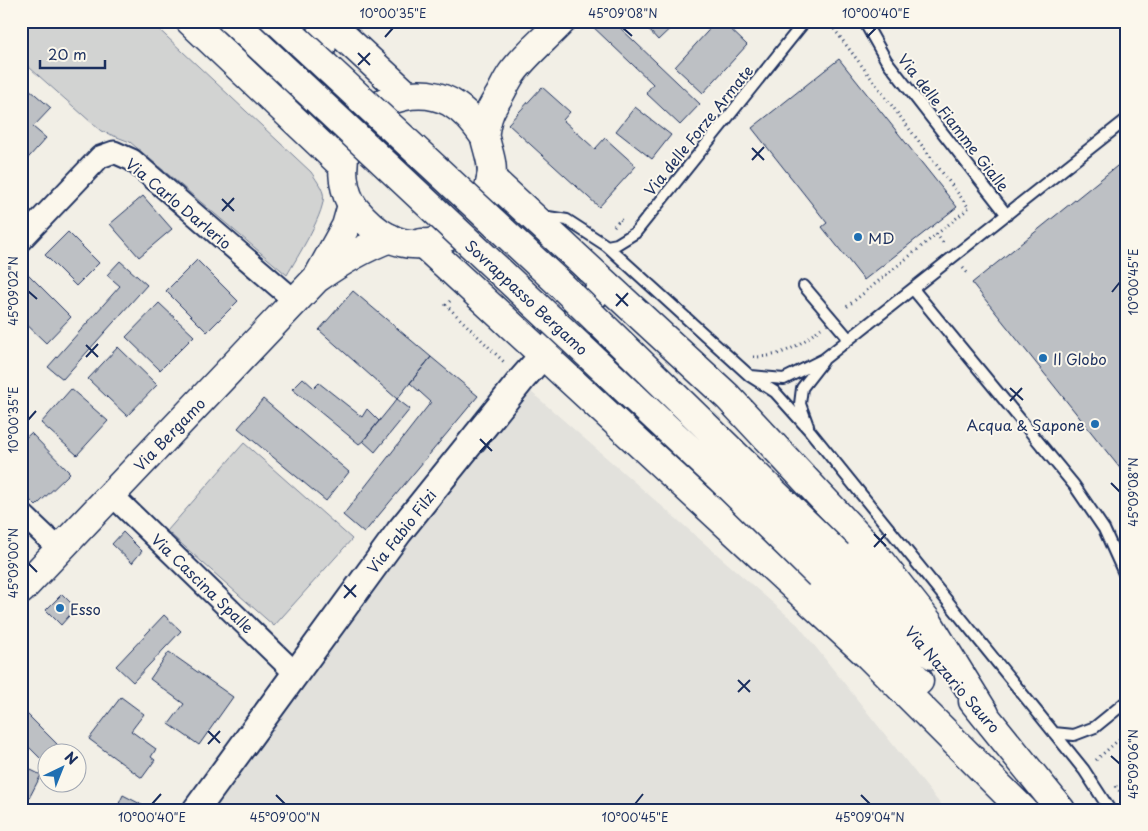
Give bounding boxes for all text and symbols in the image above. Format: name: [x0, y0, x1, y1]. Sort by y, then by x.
text: 10°00'35"E: [359, 4, 427, 22]
text: 45°09'08"N: [588, 4, 658, 22]
text: 10°00'40"E: [842, 4, 910, 22]
scale bar: [40, 38, 105, 70]
text: 20 m: [48, 42, 87, 65]
street label: Via delle Fiamme Gialle: [893, 48, 1015, 196]
street label: Via delle Forze Armate: [638, 60, 758, 200]
street label: Via Carlo Darlerio: [121, 152, 237, 254]
place label: MD: [868, 226, 895, 249]
marker: MD: [852, 231, 864, 243]
street label: Sovrappasso Bergamo: [460, 234, 594, 360]
text: 10°00'45"E: [1124, 249, 1142, 315]
text: 45°09'02"N: [4, 256, 22, 326]
place label: Il Globo: [1053, 347, 1107, 370]
marker: Il Globo: [1037, 352, 1049, 364]
text: 10°00'35"E: [4, 386, 22, 454]
street label: Via Bergamo: [128, 392, 210, 476]
place label: Acqua & Sapone: [966, 413, 1085, 436]
marker: Acqua & Sapone: [1089, 418, 1101, 430]
text: 45°09'08"N: [1124, 457, 1142, 527]
street label: Via Fabio Filzi: [361, 484, 441, 578]
text: 45°09'00"N: [4, 528, 22, 598]
street label: Via Cascina Spalle: [146, 528, 260, 638]
place label: Esso: [70, 597, 101, 620]
marker: Esso: [54, 602, 66, 614]
street label: Via Nazario Sauro: [900, 620, 1006, 738]
text: 45°09'06"N: [1124, 729, 1142, 799]
north arrow: [38, 744, 88, 794]
text: N: [60, 747, 82, 770]
text: 10°00'40"E: [118, 808, 186, 826]
text: 45°09'00"N: [250, 808, 320, 826]
text: 10°00'45"E: [602, 808, 668, 826]
text: 45°09'04"N: [835, 808, 905, 826]

